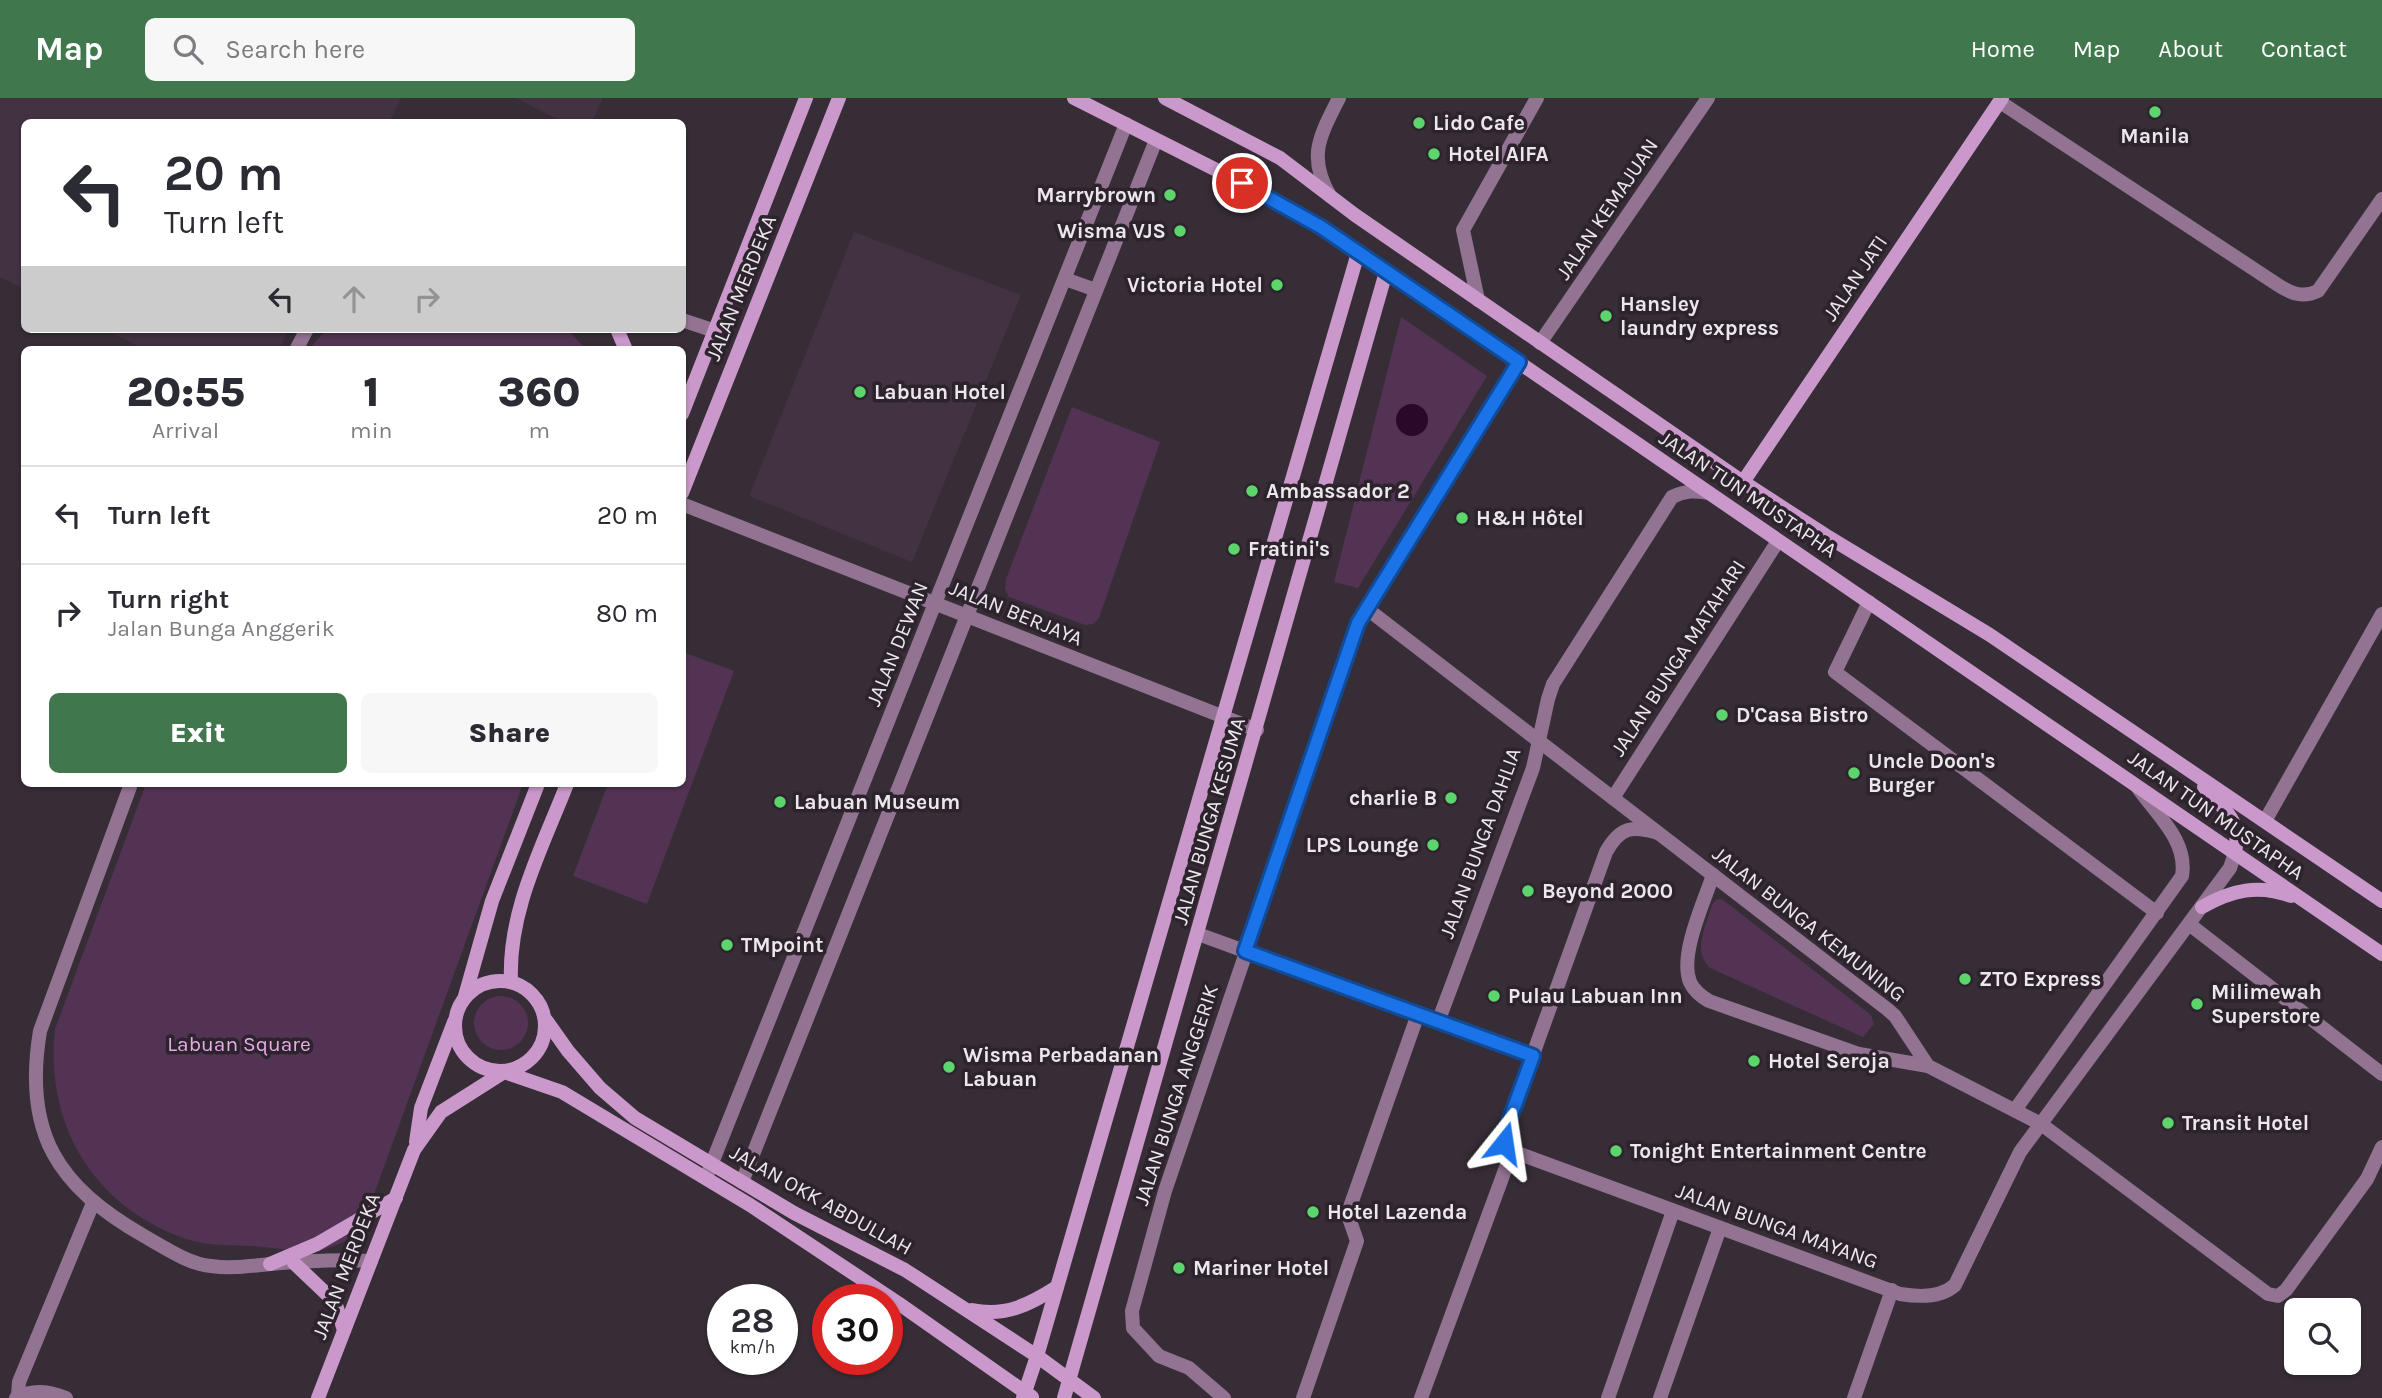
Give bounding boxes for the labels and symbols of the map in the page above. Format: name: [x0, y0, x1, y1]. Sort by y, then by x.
marker: Manila: [2147, 104, 2163, 120]
place label: Lido Cafe: [1433, 111, 1525, 135]
marker: Lido Cafe: [1411, 115, 1427, 131]
place label: Manila: [2120, 124, 2190, 148]
street label: JALAN KEMAJUAN: [1551, 134, 1663, 284]
place label: Hotel AIFA: [1448, 142, 1549, 166]
marker: Hotel AIFA: [1426, 146, 1442, 162]
pin: [1212, 153, 1272, 213]
place label: Marrybrown: [1036, 183, 1156, 207]
marker: Marrybrown: [1162, 187, 1178, 203]
street label: JALAN MERDEKA: [701, 212, 781, 364]
place label: Wisma VJS: [1057, 219, 1166, 243]
marker: Wisma VJS: [1172, 223, 1188, 239]
street label: JALAN JATI: [1818, 231, 1892, 325]
place label: Victoria Hotel: [1127, 273, 1263, 297]
marker: Victoria Hotel: [1269, 277, 1285, 293]
place label: Hansley laundry express: [1620, 292, 1779, 340]
marker: Hansley laundry express: [1598, 308, 1614, 324]
place label: Labuan Hotel: [874, 380, 1006, 404]
marker: Labuan Hotel: [852, 384, 868, 400]
street label: JALAN TUN MUSTAPHA: [1655, 426, 1841, 562]
place label: Ambassador 2: [1266, 479, 1410, 503]
marker: Ambassador 2: [1244, 483, 1260, 499]
place label: H&H Hôtel: [1476, 506, 1584, 530]
marker: H&H Hôtel: [1454, 510, 1470, 526]
place label: Fratini's: [1248, 537, 1330, 561]
marker: Fratini's: [1226, 541, 1242, 557]
street label: JALAN BUNGA MATAHARI: [1606, 555, 1750, 761]
street label: JALAN BERJAYA: [946, 575, 1086, 651]
street label: JALAN DEWAN: [861, 578, 933, 710]
place label: D'Casa Bistro: [1736, 703, 1868, 727]
marker: D'Casa Bistro: [1714, 707, 1730, 723]
street label: JALAN BUNGA KESUMA: [1168, 715, 1250, 927]
street label: JALAN BUNGA DAHLIA: [1434, 744, 1526, 942]
street label: JALAN TUN MUSTAPHA: [2124, 745, 2308, 885]
place label: Uncle Doon's Burger: [1868, 749, 1996, 797]
marker: Uncle Doon's Burger: [1846, 765, 1862, 781]
place label: charlie B: [1349, 786, 1437, 810]
place label: Labuan Museum: [794, 790, 960, 814]
marker: charlie B: [1443, 790, 1459, 806]
marker: Labuan Museum: [772, 794, 788, 810]
place label: LPS Lounge: [1306, 833, 1419, 857]
marker: LPS Lounge: [1425, 837, 1441, 853]
street label: JALAN BUNGA KEMUNING: [1708, 841, 1910, 1007]
place label: Beyond 2000: [1542, 879, 1673, 903]
marker: Beyond 2000: [1520, 883, 1536, 899]
place label: TMpoint: [741, 933, 823, 957]
marker: TMpoint: [719, 937, 735, 953]
place label: ZTO Express: [1979, 967, 2101, 991]
marker: ZTO Express: [1957, 971, 1973, 987]
place label: Milimewah Superstore: [2211, 980, 2322, 1028]
street label: JALAN BUNGA ANGGERIK: [1129, 982, 1223, 1208]
place label: Pulau Labuan Inn: [1508, 984, 1682, 1008]
marker: Pulau Labuan Inn: [1486, 988, 1502, 1004]
marker: Milimewah Superstore: [2189, 996, 2205, 1012]
park label: Labuan Square: [167, 1032, 311, 1056]
place label: Wisma Perbadanan Labuan: [963, 1043, 1159, 1091]
place label: Hotel Seroja: [1768, 1049, 1890, 1073]
marker: Hotel Seroja: [1746, 1053, 1762, 1069]
marker: Wisma Perbadanan Labuan: [941, 1059, 957, 1075]
position arrow: [1467, 1106, 1541, 1180]
place label: Transit Hotel: [2182, 1111, 2309, 1135]
marker: Transit Hotel: [2160, 1115, 2176, 1131]
place label: Tonight Entertainment Centre: [1630, 1139, 1927, 1163]
street label: JALAN OKK ABDULLAH: [726, 1140, 916, 1260]
marker: Tonight Entertainment Centre: [1608, 1143, 1624, 1159]
street label: JALAN BUNGA MAYANG: [1673, 1178, 1881, 1274]
street label: JALAN MERDEKA: [307, 1189, 385, 1343]
place label: Hotel Lazenda: [1327, 1200, 1467, 1224]
marker: Hotel Lazenda: [1305, 1204, 1321, 1220]
place label: Mariner Hotel: [1193, 1256, 1329, 1280]
marker: Mariner Hotel: [1171, 1260, 1187, 1276]
speed limit sign: 30: [812, 1284, 903, 1375]

